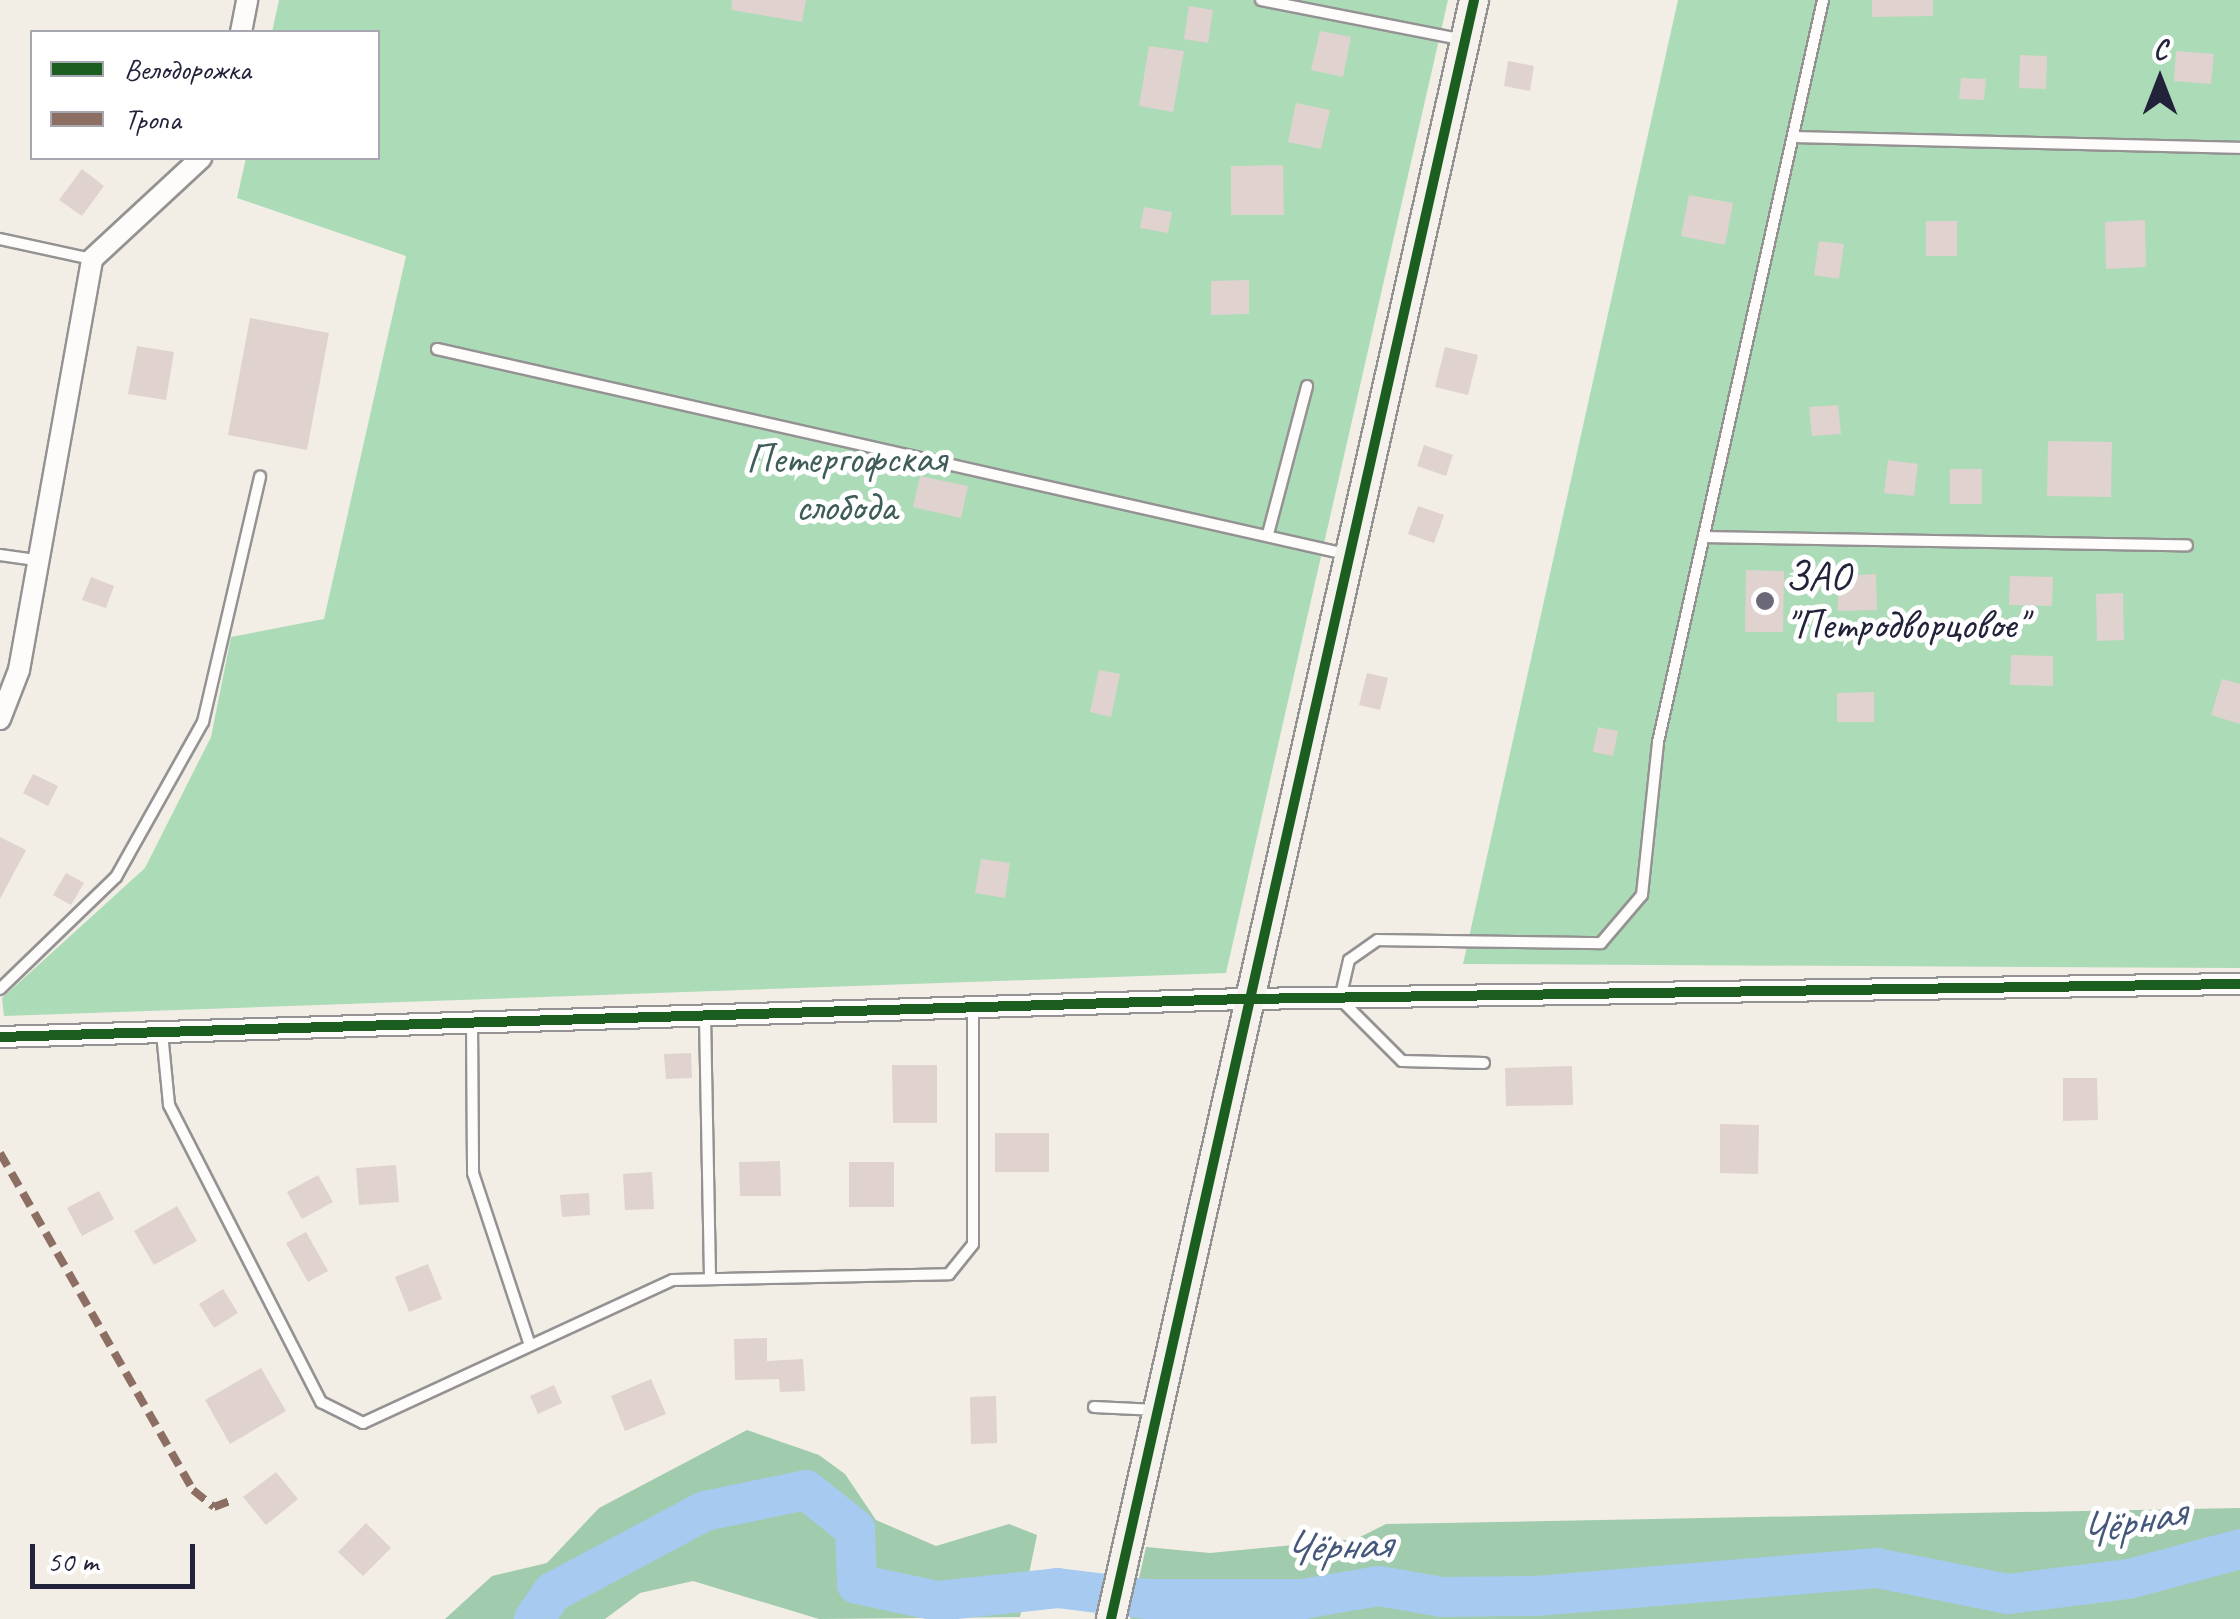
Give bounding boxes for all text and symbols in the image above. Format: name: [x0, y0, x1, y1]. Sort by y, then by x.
legend: [30, 30, 380, 160]
north arrow: [2110, 30, 2210, 130]
text: С: [2153, 32, 2167, 67]
text: Велодорожка: [124, 50, 251, 88]
text: Тропа: [124, 100, 181, 138]
park label: Петергофская слобода: [746, 434, 946, 532]
place label: ЗАО "Петродворцовое": [1785, 552, 2026, 650]
marker: ЗАО "Петродворцовое": [1754, 590, 1776, 612]
water label: Чёрная: [2073, 1484, 2189, 1560]
water label: Чёрная: [1281, 1516, 1391, 1576]
scale bar: [35, 1524, 200, 1586]
text: 50 m: [47, 1542, 98, 1580]

